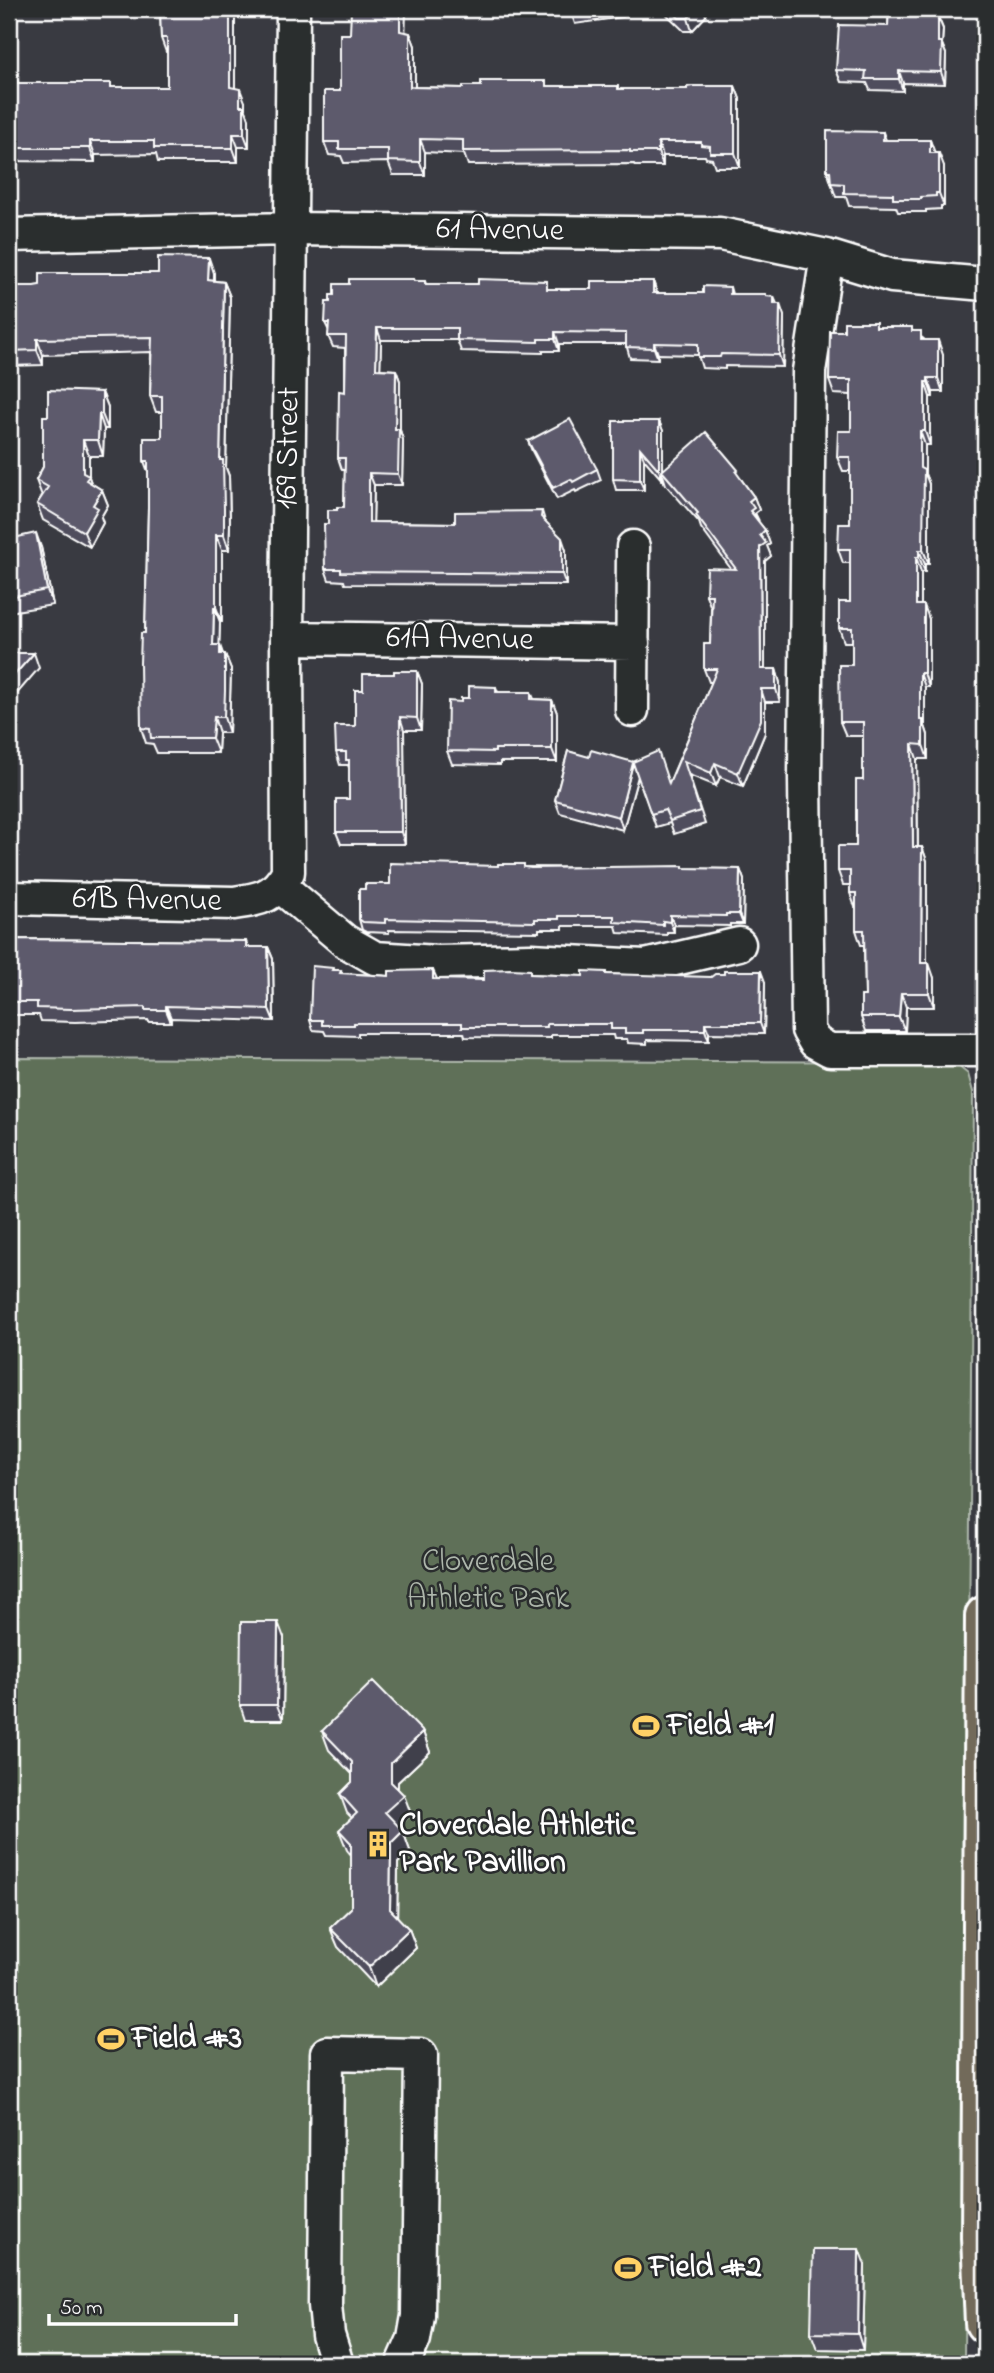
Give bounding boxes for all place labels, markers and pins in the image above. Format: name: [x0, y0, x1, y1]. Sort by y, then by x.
place label: Field #1: [665, 1703, 774, 1750]
sports icon: Field #1: [631, 1711, 661, 1741]
place label: Cloverdale Athletic Park Pavillion: [399, 1803, 636, 1887]
building icon: Cloverdale Athletic Park Pavillion: [363, 1829, 393, 1859]
place label: Field #3: [130, 2016, 242, 2063]
sports icon: Field #3: [96, 2024, 126, 2054]
place label: Field #2: [647, 2245, 762, 2292]
sports icon: Field #2: [613, 2253, 643, 2283]

